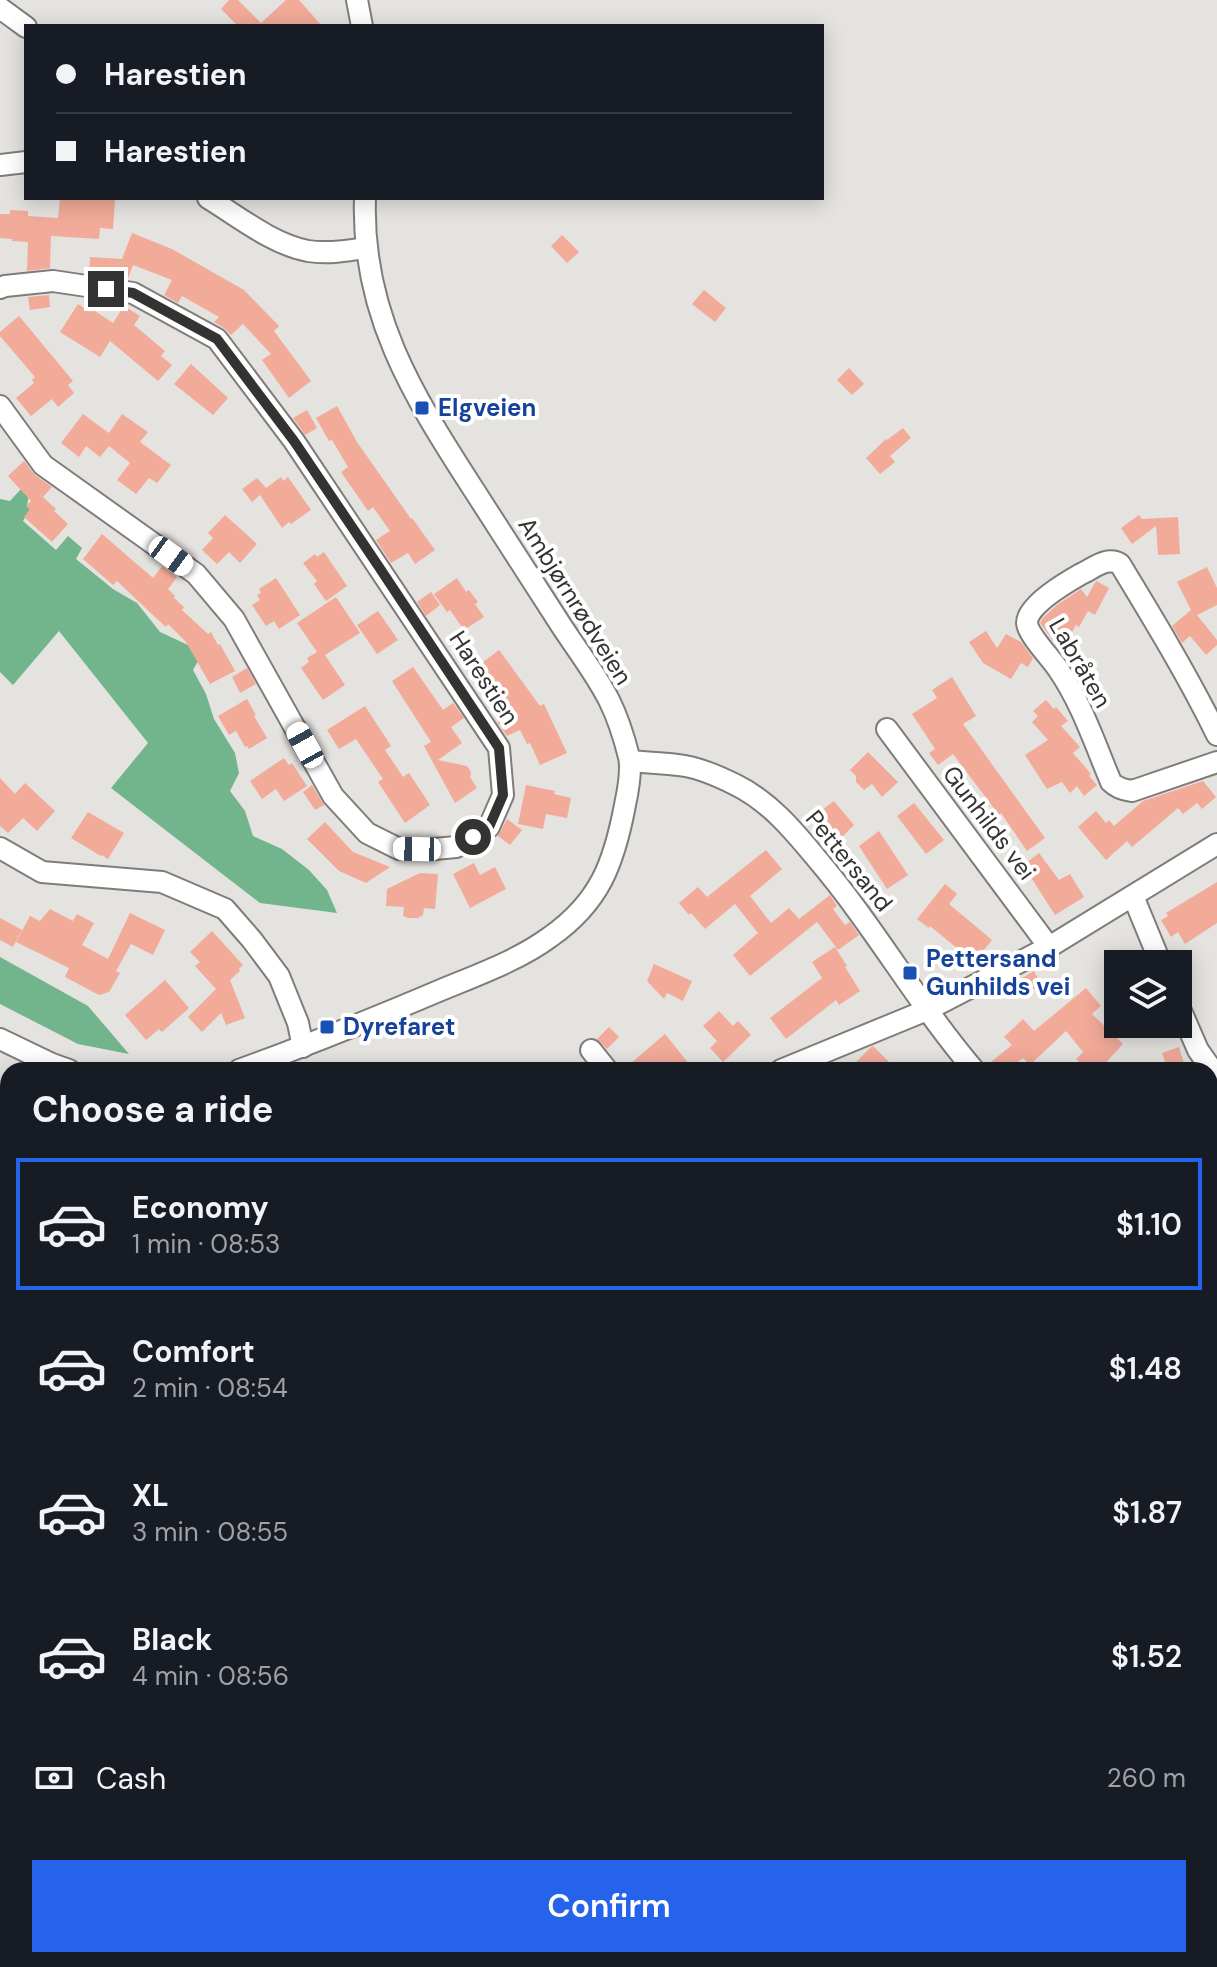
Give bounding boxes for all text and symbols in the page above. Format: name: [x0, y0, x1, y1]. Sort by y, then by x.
text: Harestien: [104, 55, 246, 94]
text: Harestien: [104, 132, 246, 171]
route end: [88, 271, 124, 307]
place label: Elgveien: [438, 392, 536, 423]
marker: Elgveien: [413, 399, 431, 417]
street label: Ambjørnrødveien: [511, 511, 639, 690]
car: [145, 532, 197, 580]
street label: Labråten: [1042, 612, 1119, 713]
street label: Harestien: [443, 625, 526, 730]
car: [283, 718, 327, 772]
street label: Gunhilds vei: [936, 759, 1043, 886]
street label: Pettersand: [799, 804, 900, 918]
route start: [455, 819, 491, 855]
car: [393, 837, 441, 861]
place label: Pettersand Gunhilds vei: [926, 943, 1070, 1002]
map controls: [1104, 950, 1192, 1038]
button: layers: [1104, 950, 1192, 1038]
marker: Pettersand Gunhilds vei: [901, 964, 919, 982]
place label: Dyrefaret: [343, 1011, 455, 1042]
marker: Dyrefaret: [318, 1018, 336, 1036]
text: Choose a ride: [32, 1086, 273, 1133]
icon: car: [36, 1188, 108, 1260]
text: Economy: [132, 1188, 269, 1227]
text: $1.10: [1116, 1205, 1182, 1244]
text: 1 min · 08:53: [132, 1227, 280, 1261]
icon: car: [36, 1332, 108, 1404]
text: Comfort: [132, 1332, 255, 1371]
text: $1.48: [1109, 1349, 1182, 1388]
text: 2 min · 08:54: [132, 1371, 288, 1405]
icon: car: [36, 1476, 108, 1548]
text: XL: [132, 1476, 169, 1515]
text: $1.87: [1112, 1493, 1182, 1532]
text: 3 min · 08:55: [132, 1515, 288, 1549]
icon: car: [36, 1620, 108, 1692]
text: Black: [132, 1620, 212, 1659]
text: $1.52: [1111, 1637, 1182, 1676]
text: 4 min · 08:56: [132, 1659, 289, 1693]
icon: cash: [32, 1756, 76, 1800]
text: Cash: [96, 1759, 166, 1798]
text: 260 m: [1107, 1761, 1186, 1795]
button: Confirm: [32, 1860, 1186, 1952]

